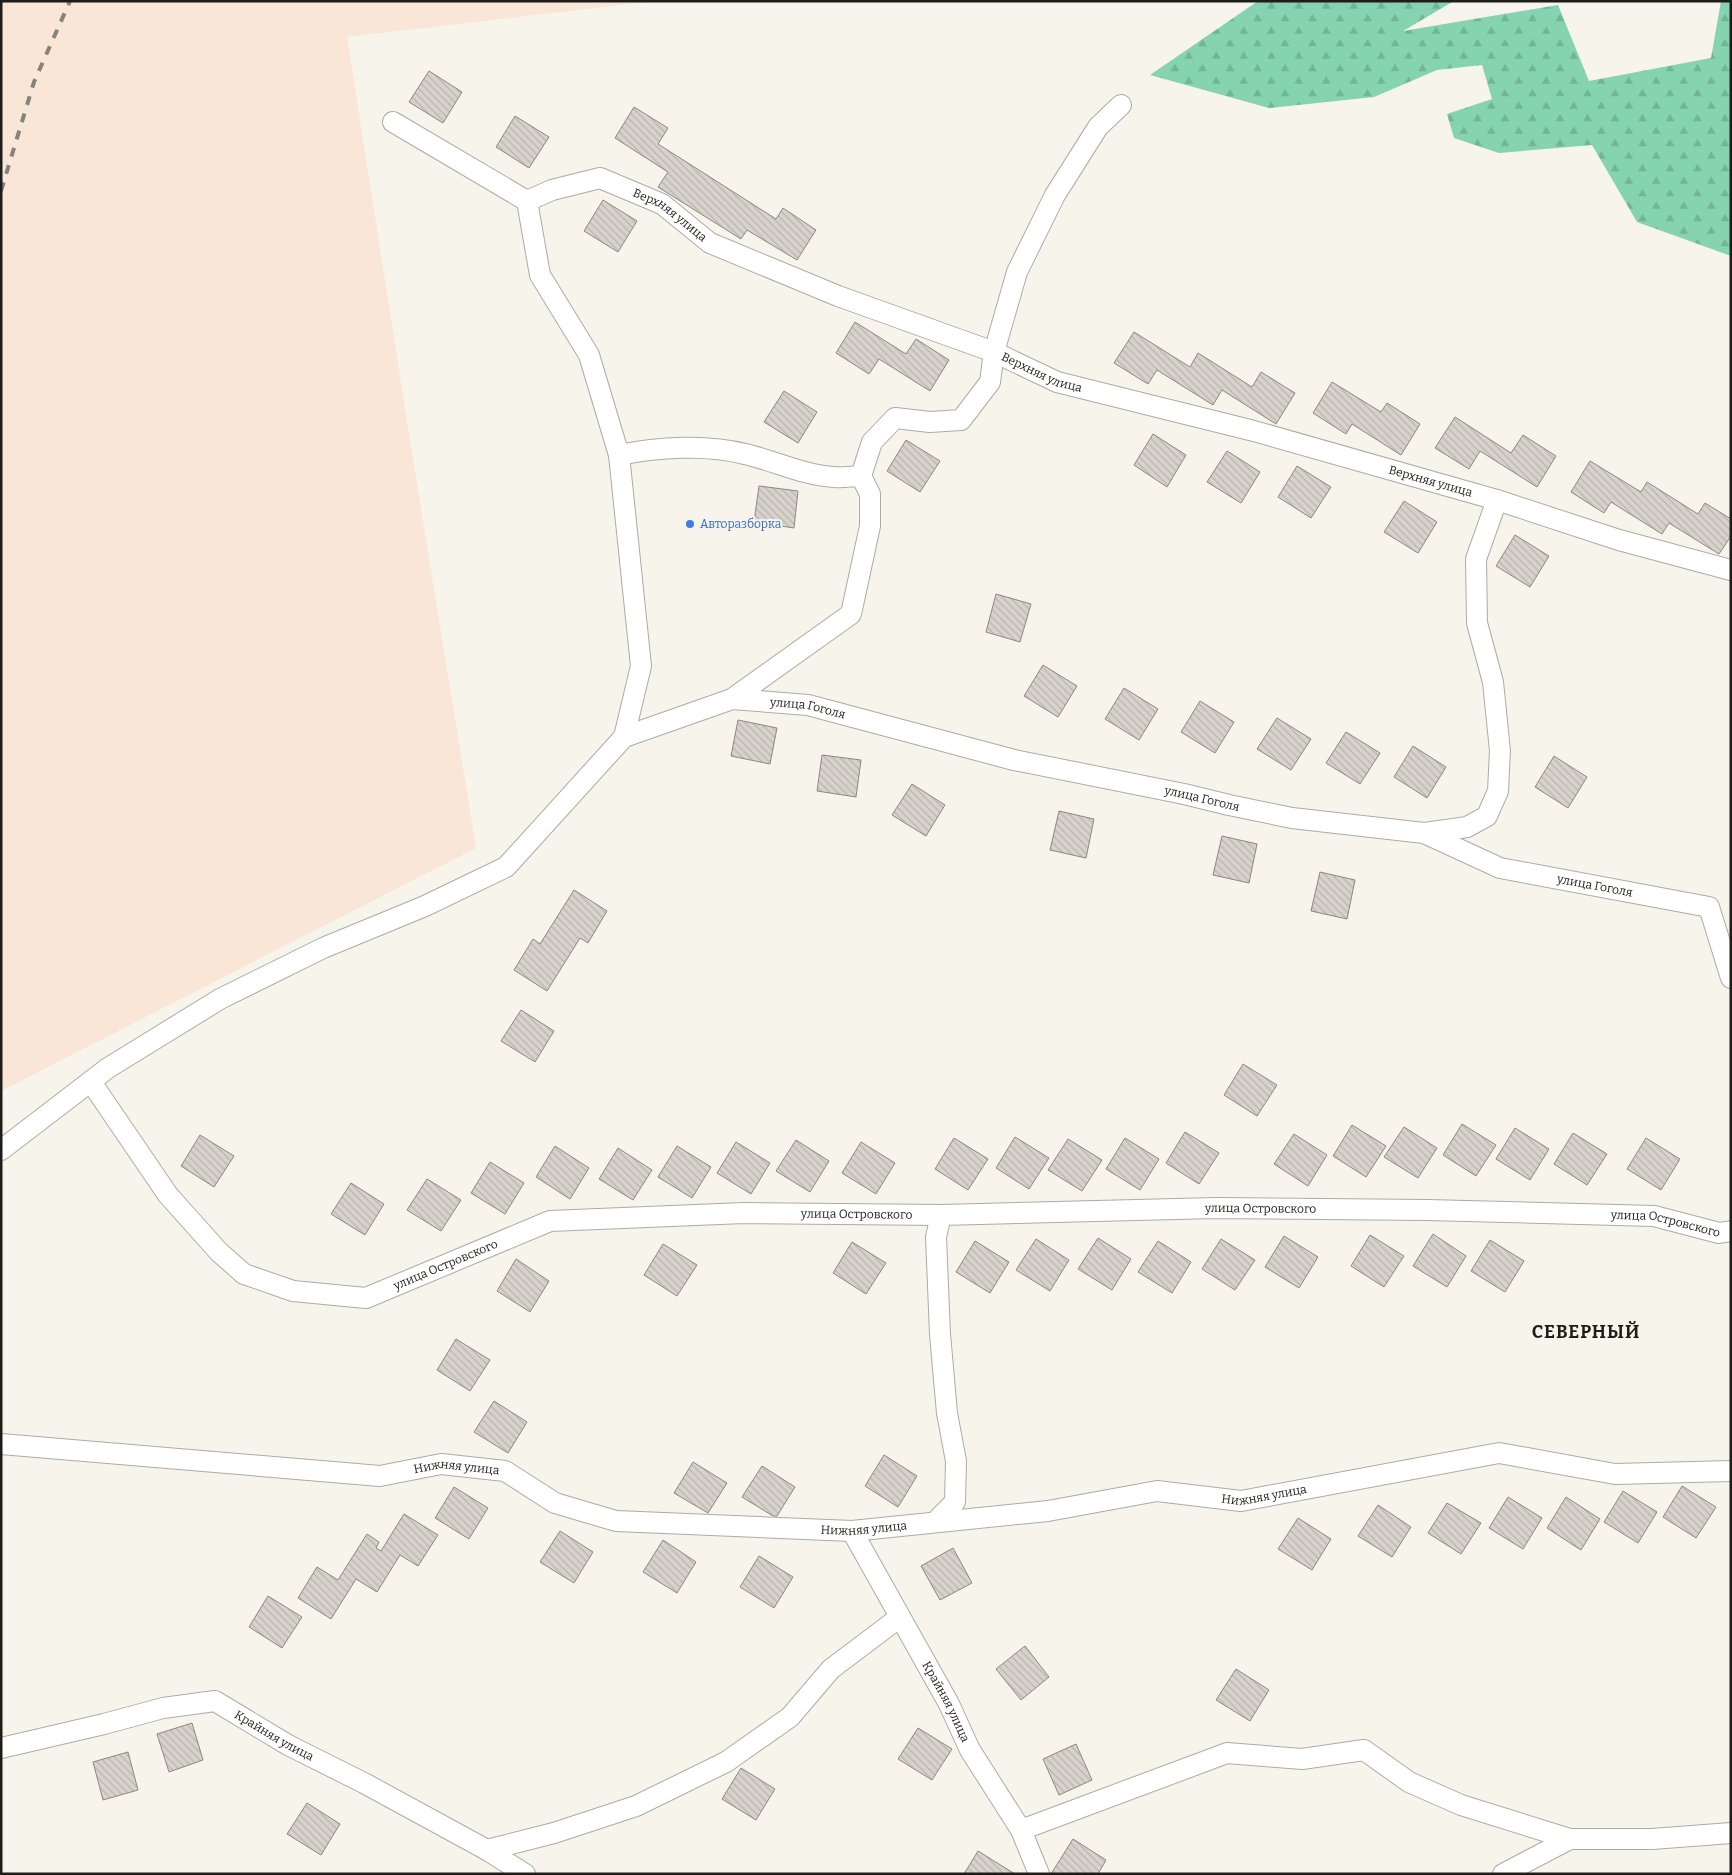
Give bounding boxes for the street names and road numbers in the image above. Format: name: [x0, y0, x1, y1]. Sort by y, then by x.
street label: Верхняя улица: [631, 186, 710, 245]
street label: Верхняя улица: [999, 350, 1084, 395]
street label: Верхняя улица: [1387, 463, 1474, 500]
street label: улица Гоголя: [769, 695, 847, 722]
street label: улица Гоголя: [1163, 783, 1241, 814]
street label: улица Гоголя: [1555, 872, 1634, 900]
street label: улица Островского: [1204, 1201, 1316, 1216]
street label: улица Островского: [800, 1207, 913, 1222]
street label: улица Островского: [1610, 1208, 1722, 1240]
street label: улица Островского: [391, 1237, 500, 1293]
street label: Нижняя улица: [412, 1457, 501, 1477]
street label: Нижняя улица: [1221, 1482, 1308, 1508]
street label: Нижняя улица: [820, 1518, 908, 1538]
street label: Крайняя улица: [919, 1659, 973, 1745]
street label: Крайняя улица: [232, 1707, 316, 1764]

